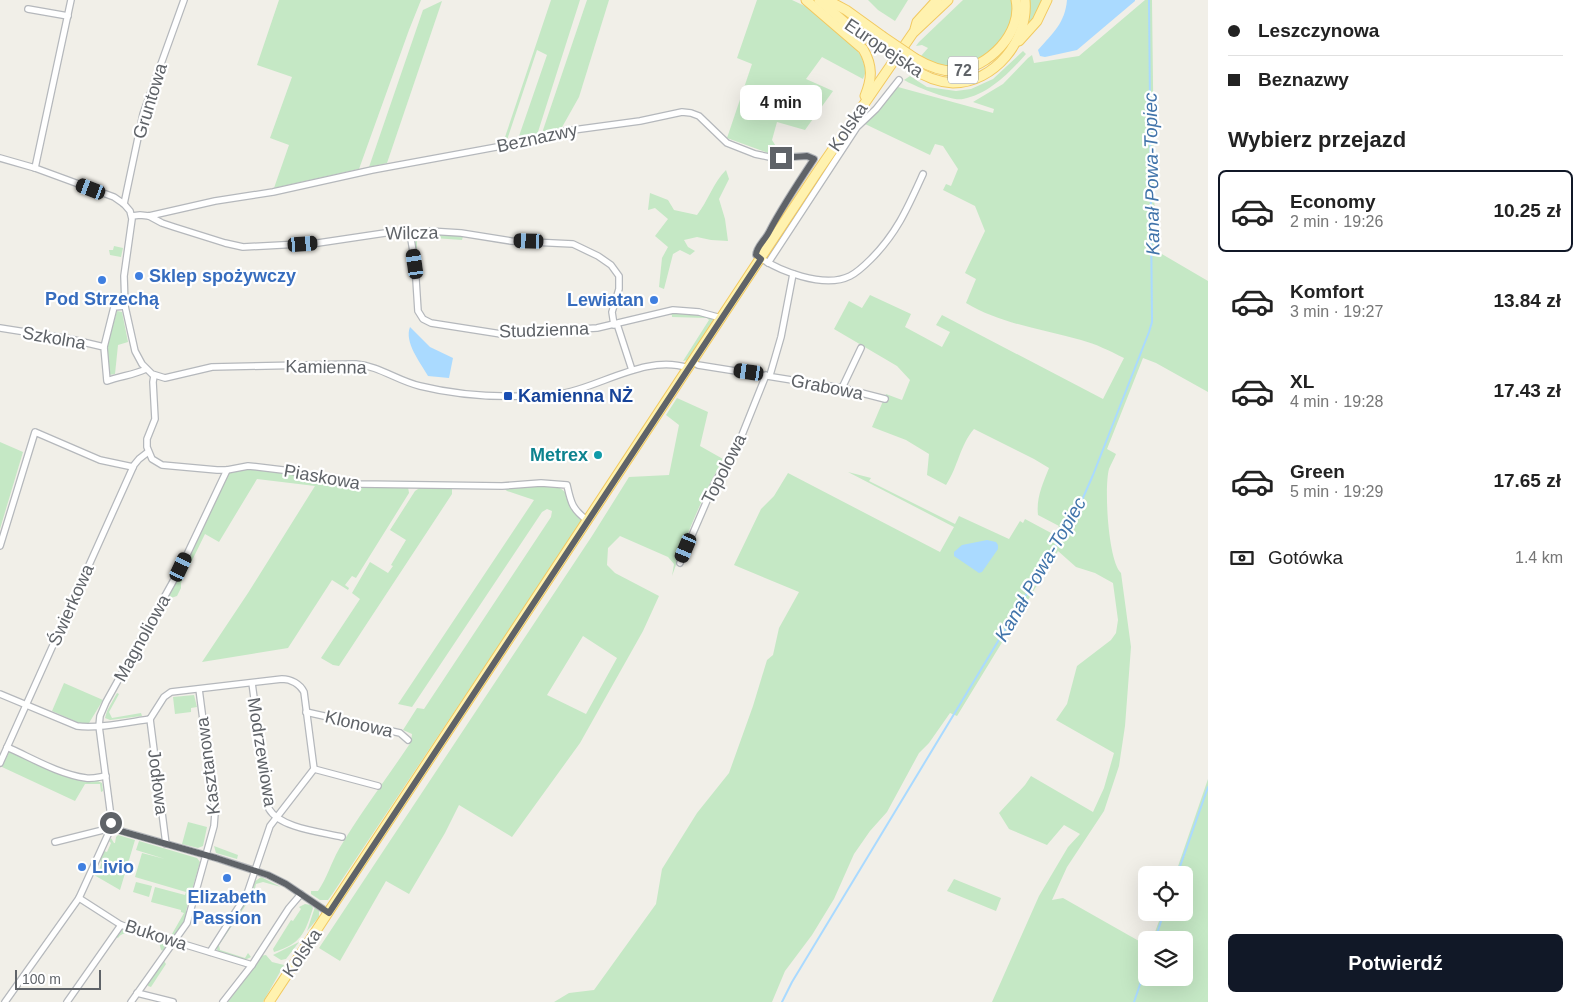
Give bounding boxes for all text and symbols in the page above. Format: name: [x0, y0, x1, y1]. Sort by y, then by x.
street label: Europejska: [841, 15, 928, 82]
text: Leszczynowa: [1258, 20, 1379, 41]
road number: 72: [948, 56, 978, 84]
street label: Gruntowa: [129, 60, 171, 141]
text: Beznazwy: [1258, 69, 1349, 90]
callout: 4 min: [740, 86, 822, 120]
water label: Kanał Powa-Topiec: [1140, 92, 1163, 256]
text: 4 min: [760, 94, 802, 111]
street label: Kolska: [825, 98, 872, 155]
street label: Beznazwy: [495, 120, 579, 156]
text: Wybierz przejazd: [1228, 127, 1406, 152]
route end: [770, 147, 792, 169]
car: [74, 177, 107, 201]
icon: car: [1230, 189, 1275, 234]
text: Economy: [1290, 191, 1376, 212]
text: 10.25 zł: [1493, 200, 1561, 221]
text: 2 min · 19:26: [1290, 213, 1383, 230]
street label: Wilcza: [385, 223, 440, 243]
car: [513, 233, 544, 249]
car: [287, 235, 318, 253]
car: [405, 248, 424, 280]
place label: Sklep spożywczy: [149, 266, 296, 286]
marker: Sklep spożywczy: [133, 270, 145, 282]
marker: Pod Strzechą: [96, 274, 108, 286]
icon: car: [1230, 279, 1275, 324]
text: Komfort: [1290, 281, 1364, 302]
place label: Pod Strzechą: [45, 289, 160, 309]
place label: Lewiatan: [567, 290, 644, 310]
text: 13.84 zł: [1493, 290, 1561, 311]
marker: Lewiatan: [648, 294, 660, 306]
text: 3 min · 19:27: [1290, 303, 1383, 320]
street label: Studzienna: [499, 318, 590, 342]
street label: Szkolna: [21, 323, 88, 354]
street label: Kamienna: [285, 356, 368, 378]
car: [733, 362, 764, 382]
icon: car: [1230, 369, 1275, 414]
street label: Grabowa: [789, 370, 866, 404]
text: XL: [1290, 371, 1314, 392]
text: 17.43 zł: [1493, 380, 1561, 401]
place label: Kamienna NŻ: [518, 386, 633, 406]
marker: Kamienna NŻ: [502, 390, 514, 402]
text: 4 min · 19:28: [1290, 393, 1383, 410]
street label: Topolowa: [698, 430, 751, 507]
place label: Metrex: [530, 445, 588, 465]
marker: Metrex: [592, 449, 604, 461]
icon: car: [1230, 459, 1275, 504]
street label: Piaskowa: [282, 460, 363, 494]
text: Green: [1290, 461, 1345, 482]
text: 17.65 zł: [1493, 470, 1561, 491]
text: 5 min · 19:29: [1290, 483, 1383, 500]
water label: Kanał Powa-Topiec: [991, 493, 1091, 645]
car: [673, 531, 698, 565]
icon: cash: [1228, 544, 1256, 572]
text: Gotówka: [1268, 547, 1343, 568]
text: 1.4 km: [1515, 549, 1563, 566]
car: [167, 550, 194, 584]
street label: Świerkowa: [43, 560, 98, 649]
street label: Magnoliowa: [110, 590, 175, 685]
street label: Modrzewiowa: [244, 696, 281, 809]
street label: Klonowa: [323, 706, 396, 742]
street label: Kasztanowa: [192, 715, 224, 816]
street label: Jodłowa: [144, 748, 172, 817]
route start: [100, 812, 122, 834]
place label: Livio: [92, 857, 134, 877]
marker: Livio: [76, 861, 88, 873]
map controls: [1138, 866, 1193, 986]
button: locate: [1138, 866, 1193, 921]
marker: Elizabeth Passion: [221, 872, 233, 884]
place label: Elizabeth Passion: [187, 887, 267, 928]
street label: Bukowa: [122, 916, 190, 955]
street label: Kolska: [279, 924, 326, 981]
button: layers: [1138, 931, 1193, 986]
button: Potwierdź: [1228, 934, 1563, 992]
scale bar: [15, 967, 101, 990]
text: 100 m: [22, 971, 61, 987]

